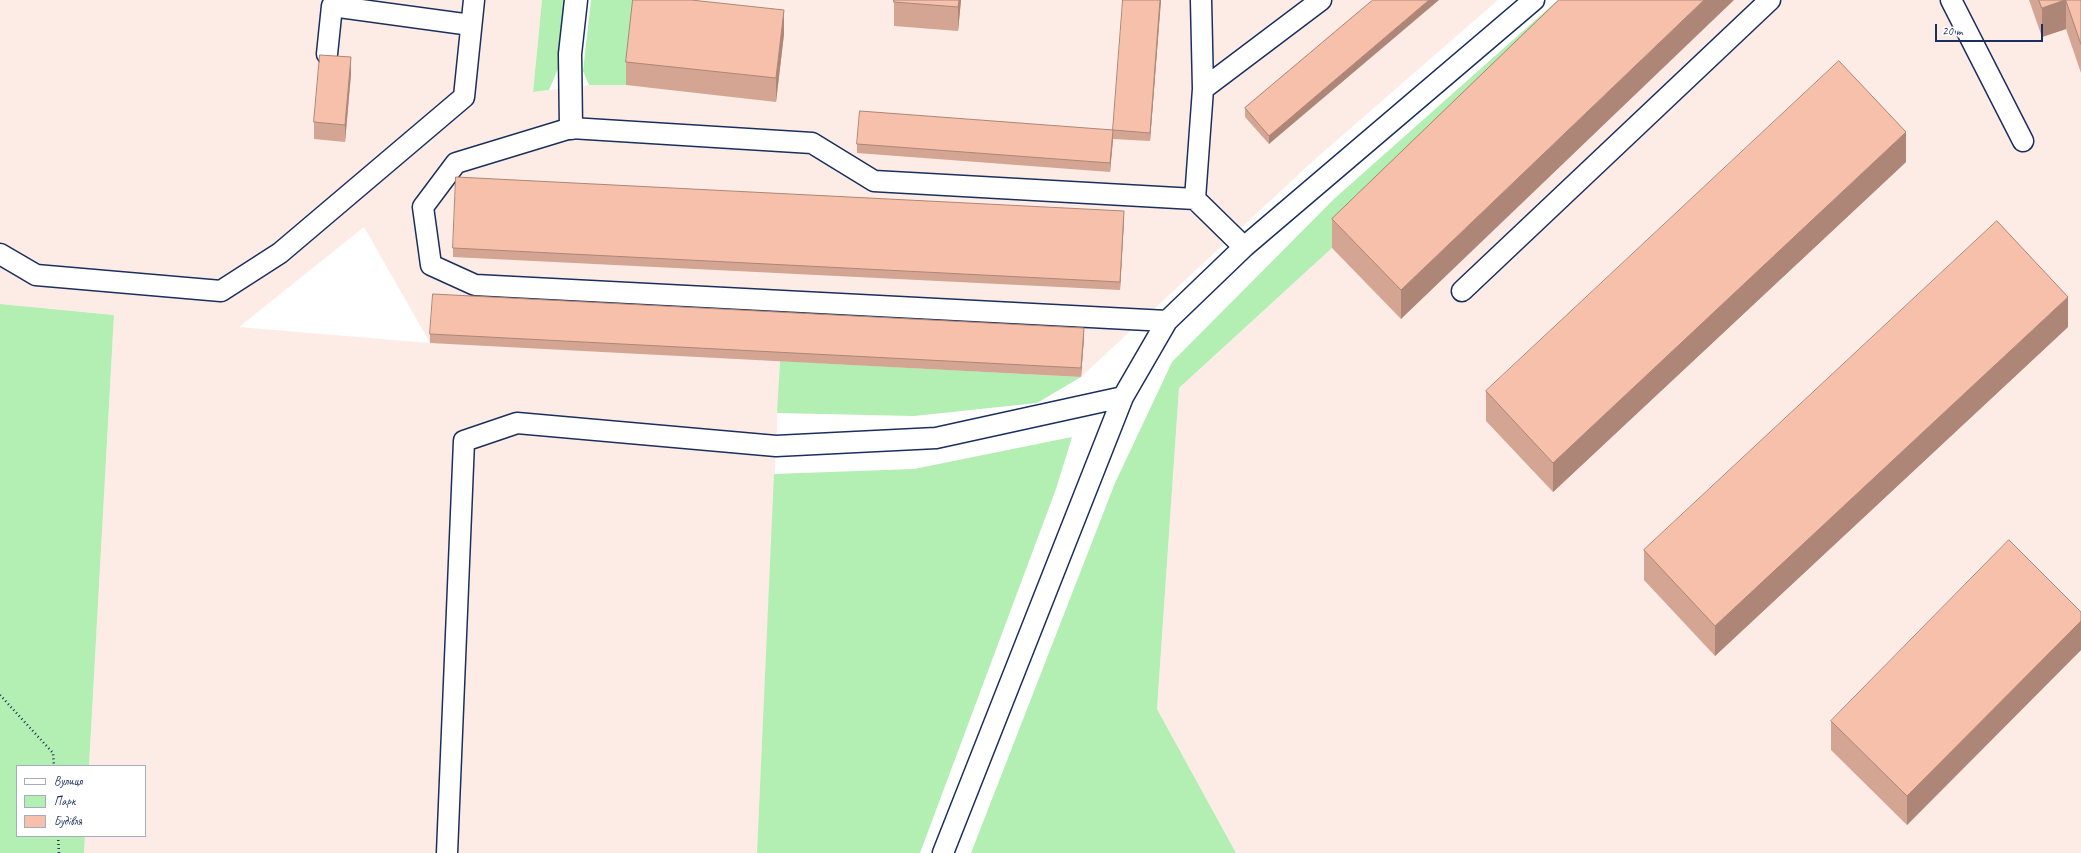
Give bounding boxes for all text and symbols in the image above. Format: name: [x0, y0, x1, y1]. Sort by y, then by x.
scale bar: [1937, 16, 2045, 42]
text: 20 m: [1942, 23, 1962, 39]
legend: [16, 765, 146, 837]
text: Вулиця: [54, 773, 82, 789]
text: Парк: [54, 793, 75, 809]
text: Будівля: [54, 813, 82, 829]

